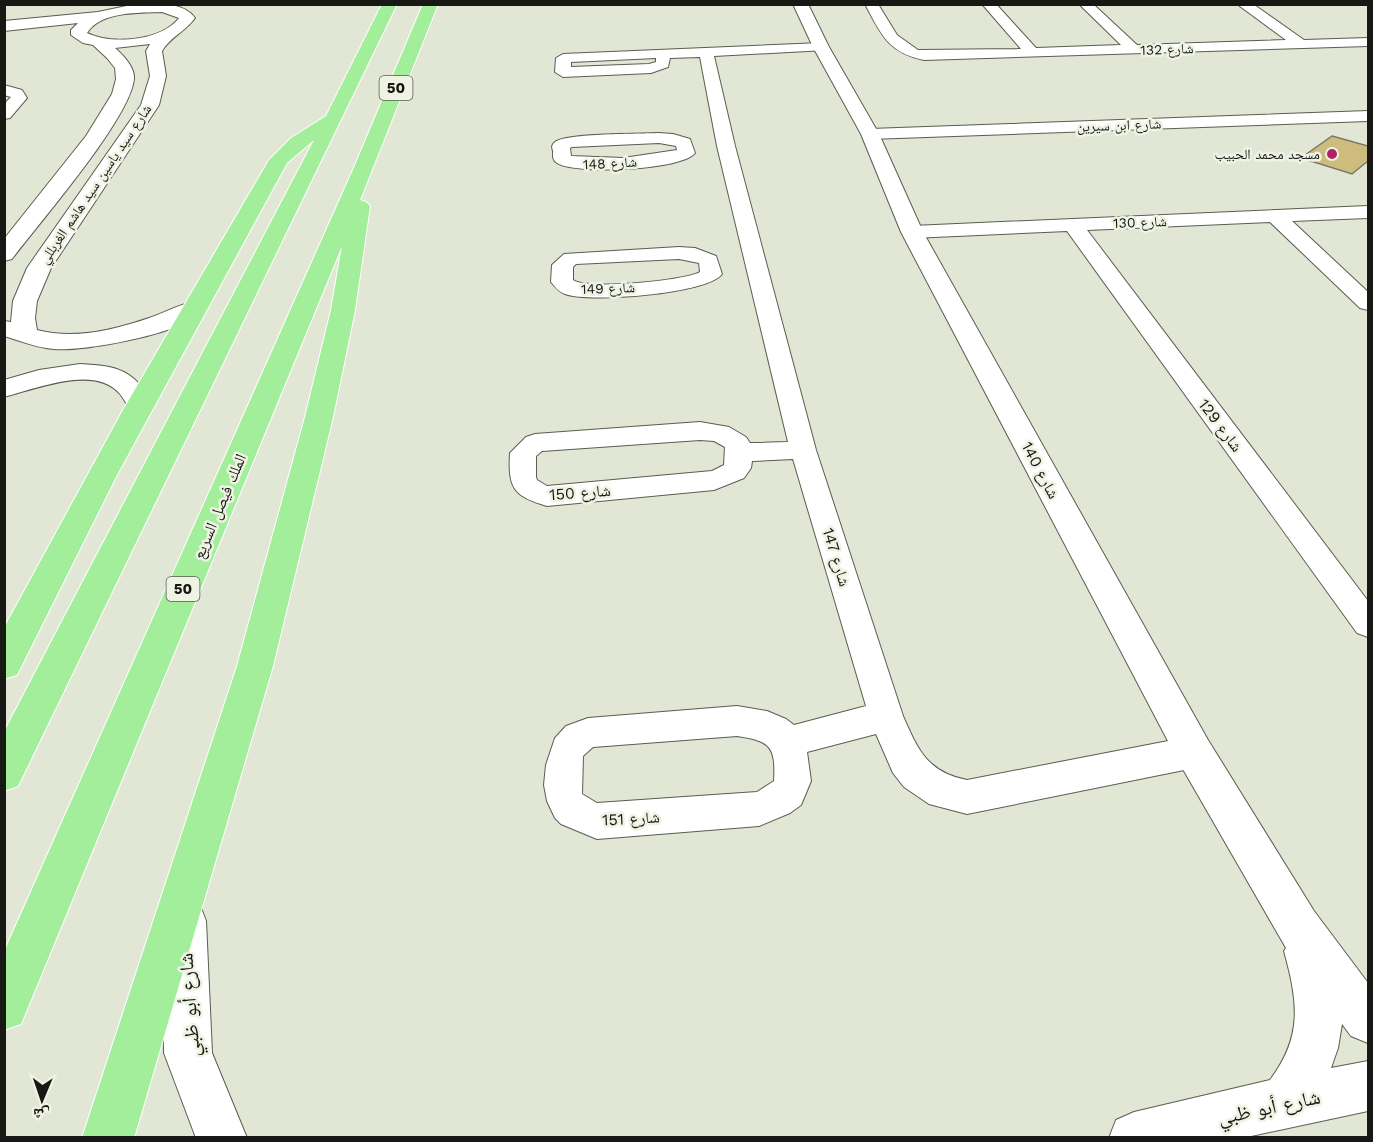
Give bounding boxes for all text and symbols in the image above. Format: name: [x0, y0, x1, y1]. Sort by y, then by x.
street label: شارع 132: [1140, 40, 1194, 60]
road number: 50: [380, 76, 412, 100]
street label: شارع سيد ياسين سيد هاشم الغربللي: [36, 101, 157, 269]
street label: شارع ابن سيرين: [1077, 116, 1162, 136]
place label: مسجد محمد الحبيب: [1215, 146, 1320, 162]
marker: مسجد محمد الحبيب: [1325, 147, 1339, 161]
street label: شارع 148: [583, 154, 638, 174]
street label: شارع 130: [1113, 213, 1167, 233]
street label: شارع 149: [581, 279, 635, 299]
street label: شارع 129: [1194, 395, 1247, 456]
street label: شارع 140: [1017, 438, 1063, 502]
street label: الملك فيصل السريع: [189, 451, 251, 562]
street label: شارع 150: [549, 481, 611, 505]
street label: شارع 147: [818, 526, 854, 589]
road number: 50: [166, 577, 200, 601]
street label: شارع 151: [602, 808, 660, 830]
street label: شارع أبو ظبي: [173, 952, 209, 1058]
north arrow: [12, 1070, 72, 1130]
street label: شارع أبو ظبي: [1216, 1084, 1323, 1134]
text: ش: [33, 1105, 50, 1124]

